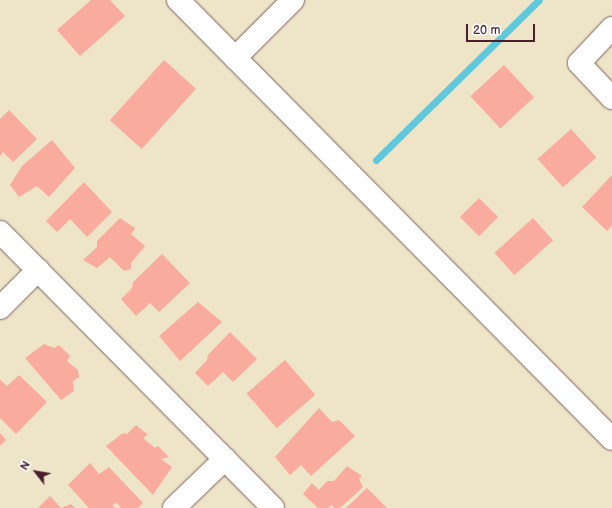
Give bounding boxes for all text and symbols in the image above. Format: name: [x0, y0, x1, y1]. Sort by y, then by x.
scale bar: [468, 16, 537, 42]
text: 20 m: [473, 23, 500, 38]
north arrow: [16, 452, 56, 492]
text: N: [18, 459, 33, 472]

